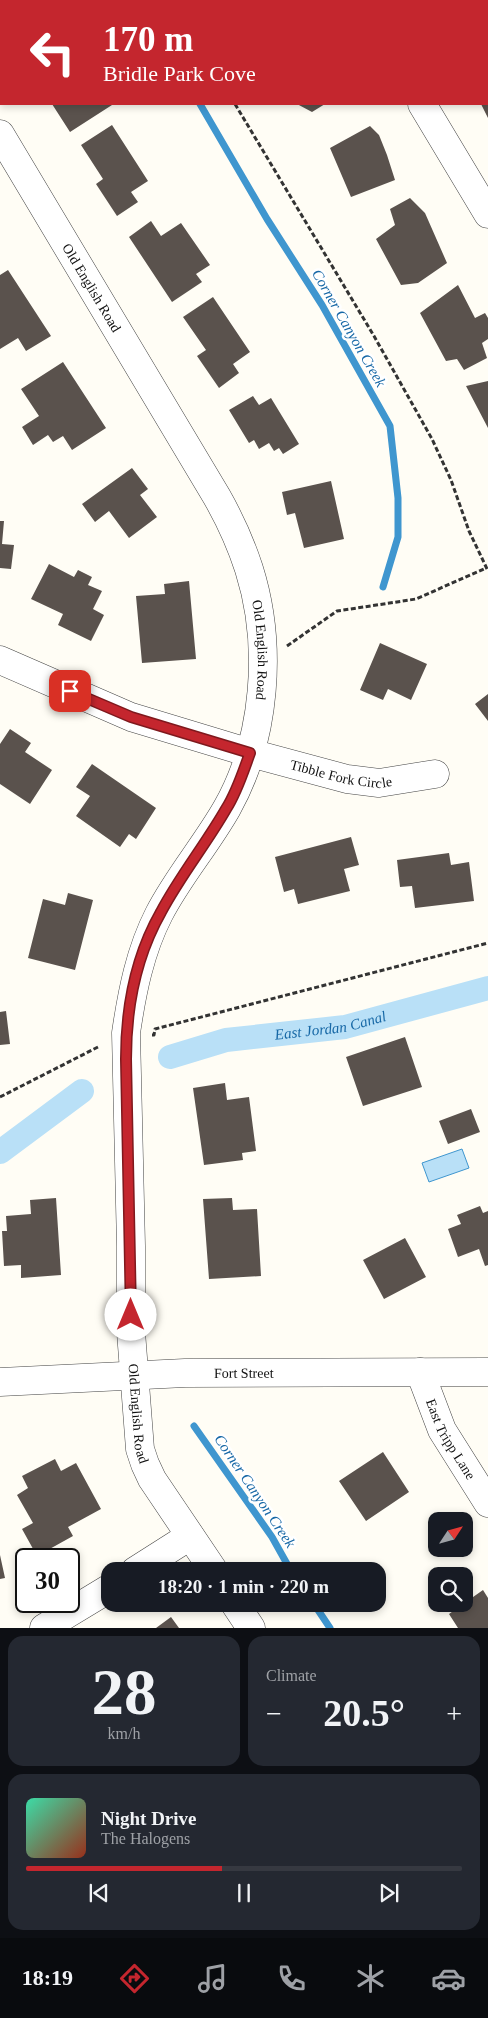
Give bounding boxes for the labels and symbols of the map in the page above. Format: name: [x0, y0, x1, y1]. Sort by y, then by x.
street label: Old English Road: [60, 241, 124, 335]
water label: Corner Canyon Creek: [309, 267, 389, 390]
street label: Old English Road: [250, 599, 270, 701]
pin: [49, 670, 91, 712]
street label: Tibble Fork Circle: [289, 757, 393, 791]
water label: East Jordan Canal: [273, 1008, 388, 1043]
position arrow: [104, 1288, 156, 1340]
street label: Old English Road: [126, 1363, 152, 1465]
street label: Fort Street: [214, 1365, 274, 1380]
street label: East Tripp Lane: [423, 1397, 479, 1482]
water label: Corner Canyon Creek: [211, 1431, 299, 1551]
north arrow: [428, 1512, 472, 1558]
speed limit sign: 30: [15, 1548, 80, 1613]

